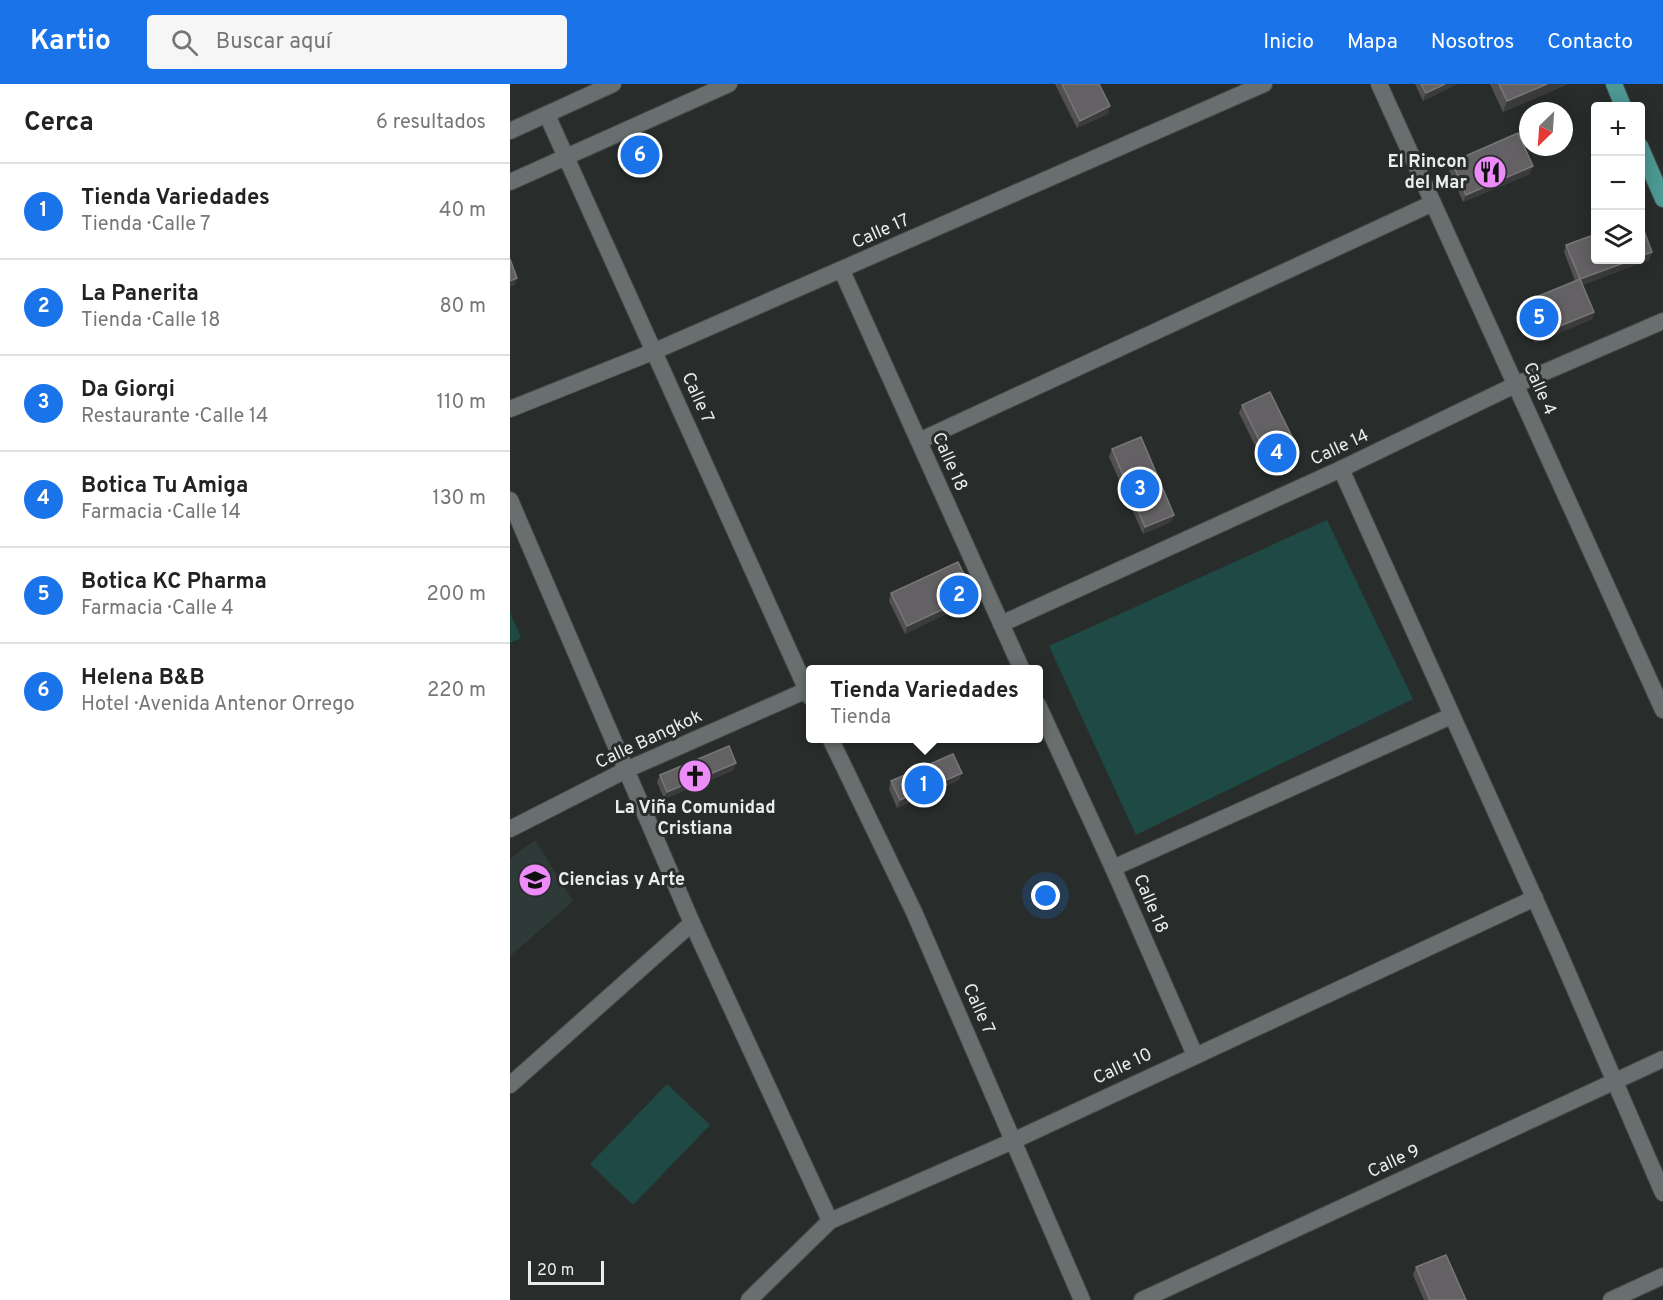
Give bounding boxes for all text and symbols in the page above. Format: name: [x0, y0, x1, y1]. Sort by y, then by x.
search box: [147, 15, 567, 69]
text: Kartio: [30, 24, 111, 60]
icon: search: [168, 26, 201, 59]
text: Buscar aquí: [216, 29, 331, 56]
text: Inicio: [1263, 29, 1314, 56]
text: Mapa: [1347, 29, 1398, 56]
text: Nosotros: [1431, 29, 1514, 56]
text: Contacto: [1547, 29, 1633, 56]
north arrow: [1519, 102, 1573, 156]
map controls: [1591, 102, 1645, 264]
button: +: [1591, 102, 1645, 156]
text: Cerca: [24, 107, 94, 140]
text: 6 resultados: [376, 110, 486, 136]
pin: 6: [620, 132, 660, 178]
place label: El Rincon del Mar: [1387, 151, 1467, 195]
restaurant icon: El Rincon del Mar: [1472, 154, 1508, 190]
button: −: [1591, 156, 1645, 210]
text: Tienda Variedades: [81, 185, 270, 212]
text: 1: [40, 198, 48, 224]
text: 40 m: [439, 198, 486, 224]
street label: Calle 17: [849, 209, 913, 255]
button: layers: [1591, 210, 1645, 264]
text: Tienda · Calle 7: [81, 212, 210, 238]
text: La Panerita: [81, 281, 199, 308]
text: 2: [37, 294, 50, 320]
text: 80 m: [440, 294, 486, 320]
pin: 5: [1520, 296, 1558, 340]
text: Tienda · Calle 18: [81, 308, 221, 334]
street label: Calle 4: [1517, 359, 1561, 419]
street label: Calle 7: [676, 369, 718, 427]
text: Da Giorgi: [81, 377, 175, 404]
text: 3: [38, 390, 50, 416]
text: 110 m: [437, 390, 486, 416]
text: Restaurante · Calle 14: [81, 404, 268, 430]
street label: Calle 14: [1307, 424, 1373, 472]
street label: Calle 18: [926, 429, 972, 495]
pin: 4: [1258, 430, 1296, 476]
pin: 3: [1120, 466, 1160, 512]
text: Botica Tu Amiga: [81, 473, 248, 500]
text: 4: [37, 486, 50, 512]
text: 130 m: [432, 486, 486, 512]
text: Farmacia · Calle 14: [81, 500, 241, 526]
text: Botica KC Pharma: [81, 569, 267, 596]
pin: 2: [940, 572, 978, 618]
text: 5: [37, 582, 50, 608]
text: 200 m: [427, 582, 486, 608]
text: Farmacia · Calle 4: [81, 596, 234, 622]
text: Helena B&B: [81, 665, 205, 692]
popup: [806, 665, 1043, 743]
text: 6: [37, 678, 50, 704]
text: 220 m: [427, 678, 486, 704]
text: Tienda Variedades: [830, 678, 1019, 705]
text: Hotel · Avenida Antenor Orrego: [81, 692, 355, 718]
street label: Calle Bangkok: [592, 705, 706, 775]
text: Tienda: [830, 705, 891, 731]
church icon: La Viña Comunidad Cristiana: [677, 758, 713, 794]
pin: 1: [904, 762, 944, 808]
place label: La Viña Comunidad Cristiana: [614, 797, 776, 841]
school or university icon: Ciencias y Arte: [517, 862, 553, 898]
place label: Ciencias y Arte: [558, 869, 685, 892]
street label: Calle 18: [1127, 871, 1173, 937]
your location: [1031, 881, 1060, 910]
street label: Calle 7: [957, 980, 999, 1038]
street label: Calle 10: [1090, 1043, 1156, 1091]
street label: Calle 9: [1364, 1140, 1424, 1184]
scale bar: [528, 1258, 604, 1286]
text: 20 m: [537, 1261, 574, 1281]

